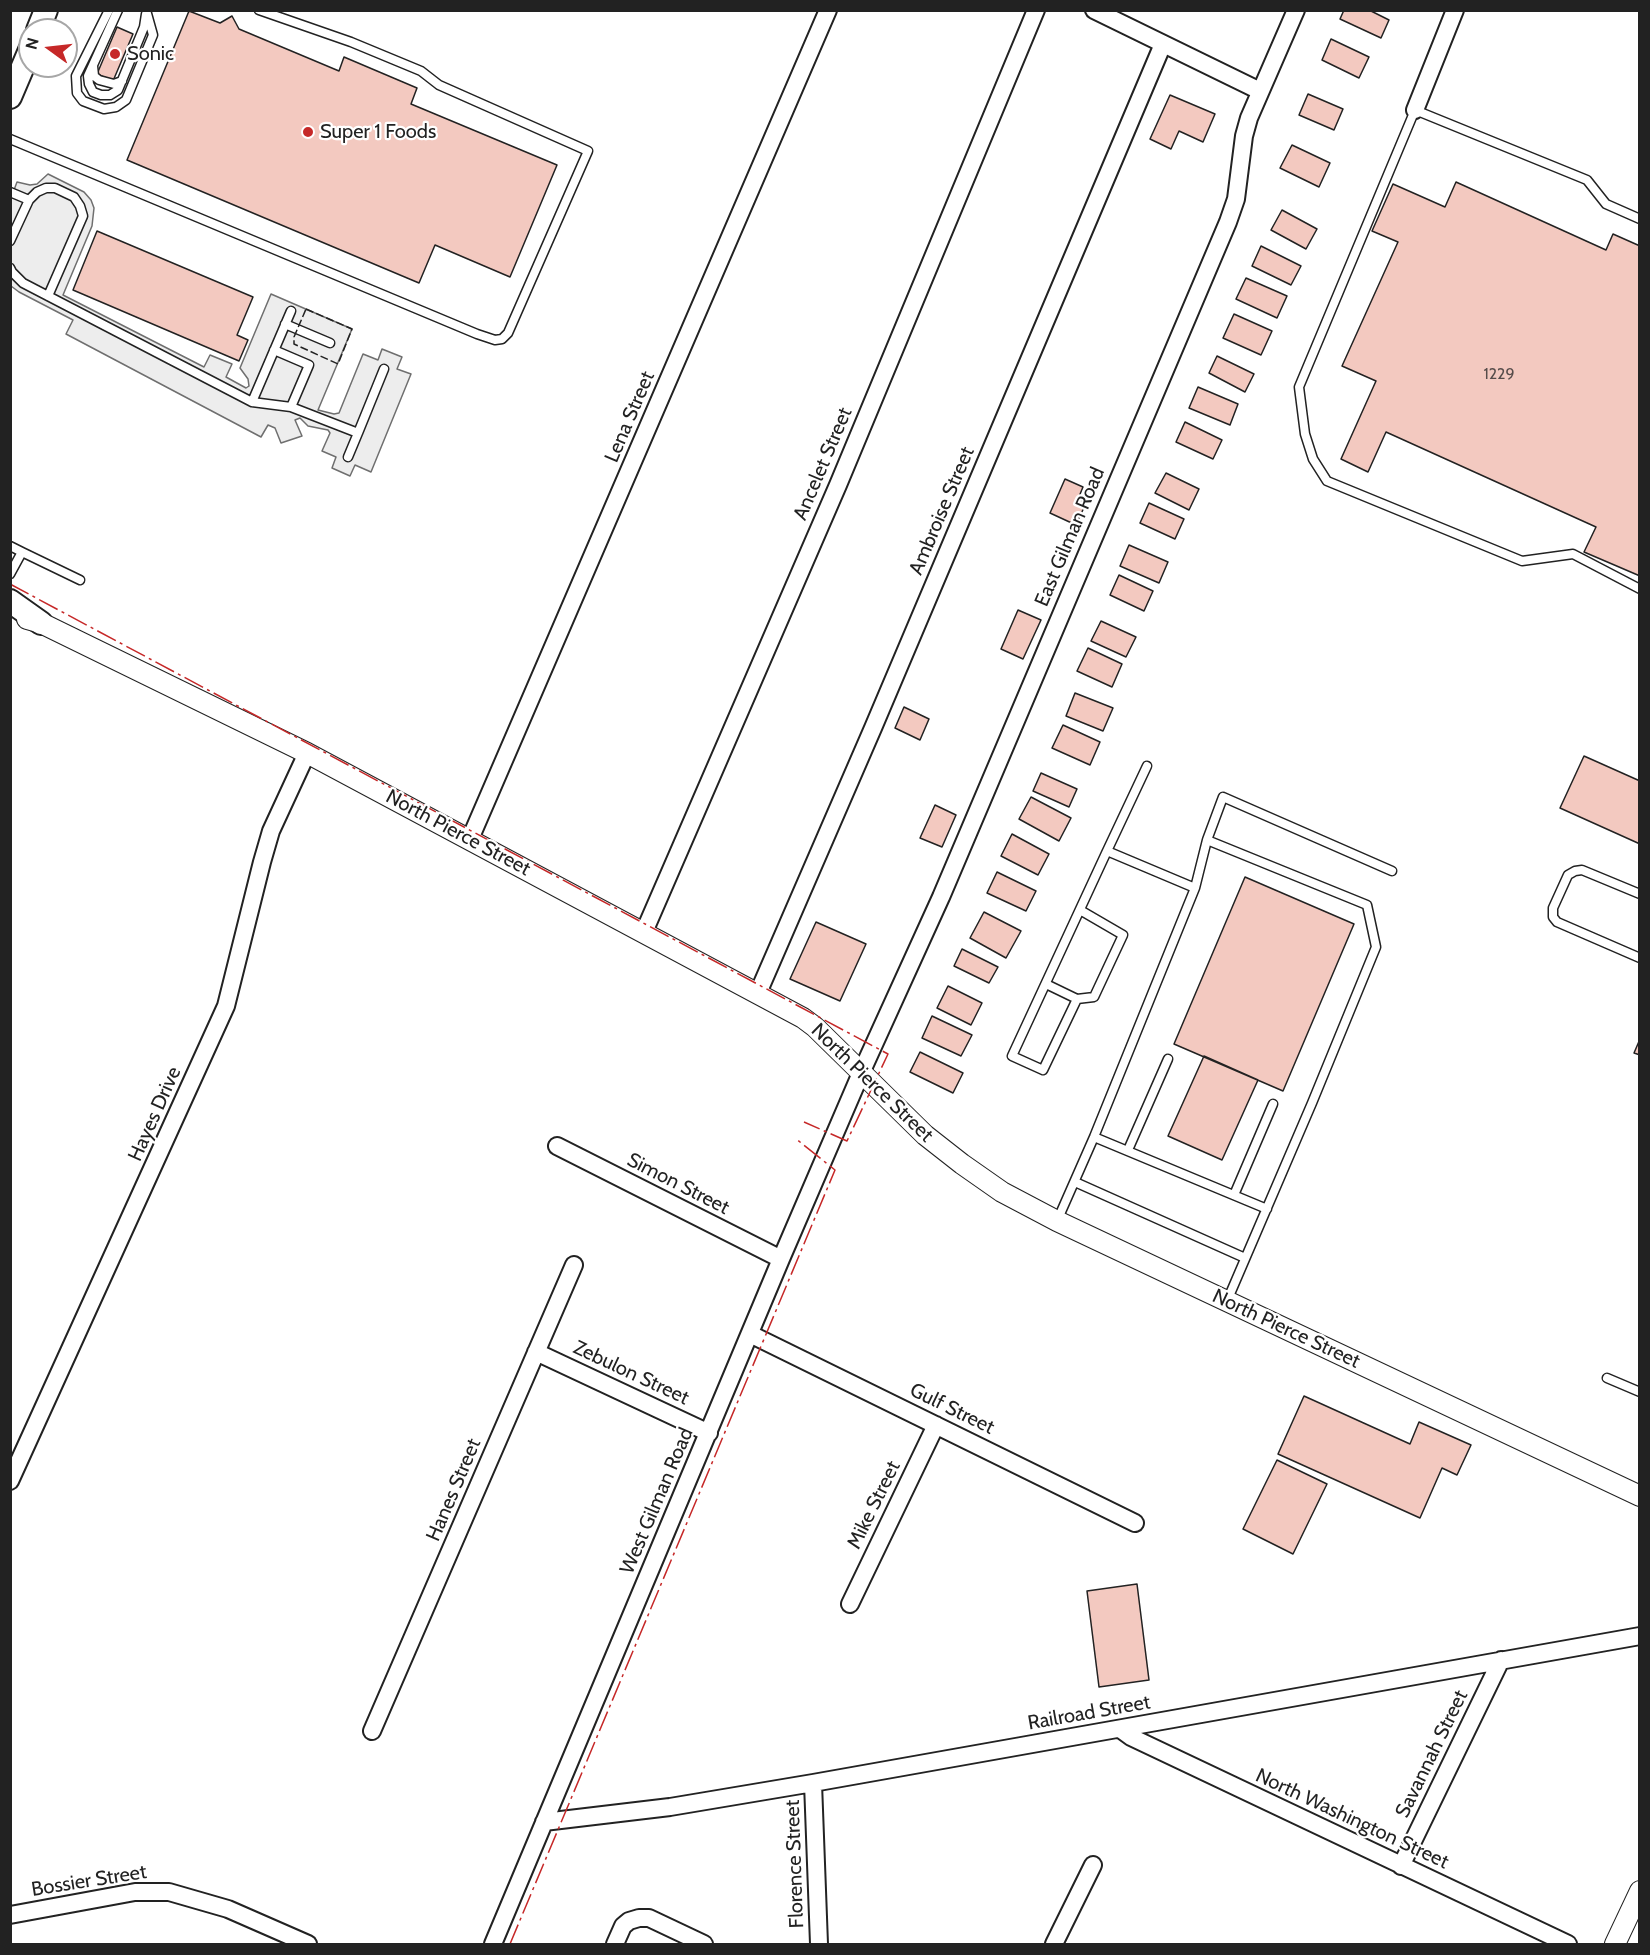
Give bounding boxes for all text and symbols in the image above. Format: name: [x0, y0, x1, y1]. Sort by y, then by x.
north arrow: [18, 18, 78, 78]
text: N: [21, 36, 43, 52]
place label: Sonic: [127, 42, 174, 66]
marker: Sonic: [108, 47, 122, 61]
place label: Super 1 Foods: [320, 120, 436, 144]
marker: Super 1 Foods: [301, 125, 315, 139]
house number: 1229: [1483, 364, 1515, 384]
street label: Lena Street: [600, 368, 660, 466]
street label: Ancelet Street: [788, 404, 858, 524]
street label: Ambroise Street: [904, 443, 980, 579]
street label: East Gilman Road: [1030, 464, 1110, 610]
street label: North Pierce Street: [382, 785, 534, 881]
street label: North Pierce Street: [806, 1019, 938, 1147]
street label: Hayes Drive: [124, 1063, 186, 1165]
street label: Simon Street: [623, 1148, 733, 1220]
street label: North Pierce Street: [1208, 1284, 1364, 1374]
street label: Zebulon Street: [569, 1336, 693, 1410]
street label: Gulf Street: [906, 1378, 998, 1440]
street label: West Gilman Road: [615, 1424, 699, 1578]
street label: Hanes Street: [422, 1435, 486, 1545]
street label: Mike Street: [842, 1457, 906, 1553]
street label: Savannah Street: [1391, 1686, 1473, 1822]
street label: Railroad Street: [1026, 1690, 1152, 1736]
street label: North Washington Street: [1252, 1764, 1452, 1874]
street label: Florence Street: [781, 1799, 809, 1929]
street label: Bossier Street: [30, 1860, 148, 1902]

